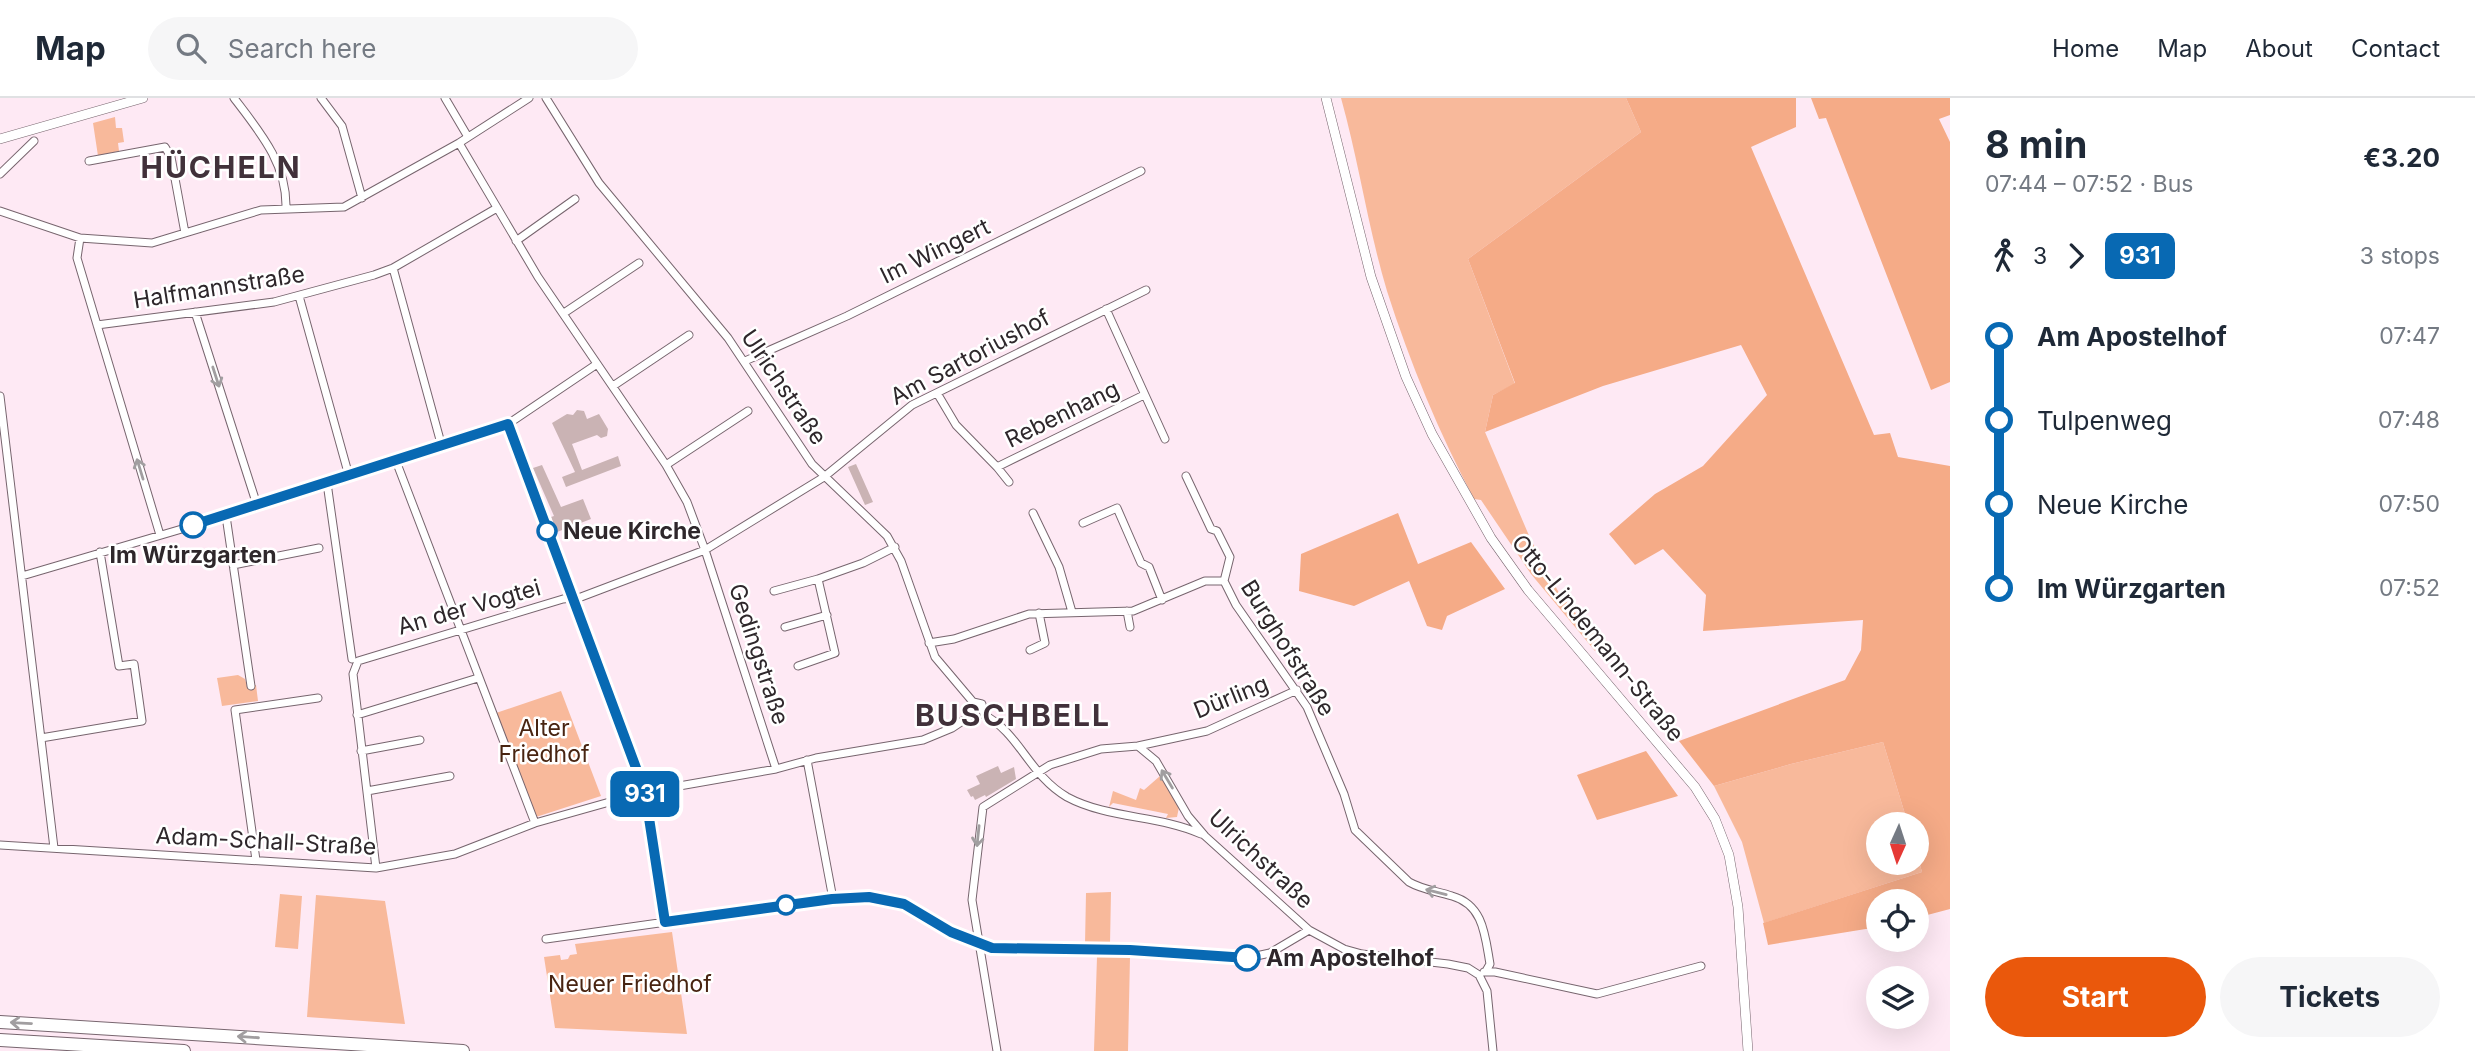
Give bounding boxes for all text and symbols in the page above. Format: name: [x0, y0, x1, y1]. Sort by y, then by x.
search box: [148, 17, 638, 80]
text: Map: [35, 28, 106, 68]
icon: search: [172, 29, 210, 67]
text: Search here: [228, 33, 376, 64]
text: Home: [2052, 34, 2119, 63]
text: Map: [2157, 34, 2207, 63]
text: About: [2245, 34, 2313, 63]
text: Contact: [2351, 34, 2440, 63]
text: 8 min: [1985, 121, 2087, 167]
text: €3.20: [2363, 142, 2440, 173]
district label: HÜCHELN: [140, 149, 302, 185]
text: 07:44 – 07:52 · Bus: [1985, 170, 2193, 198]
street label: Im Wingert: [876, 212, 995, 290]
icon: walk: [1985, 237, 2023, 275]
icon: forward: [2057, 237, 2095, 275]
text: 931: [2119, 241, 2161, 270]
text: 3: [2033, 242, 2047, 270]
text: 3 stops: [2360, 242, 2440, 270]
street label: Halfmannstraße: [131, 260, 307, 314]
street label: Am Sartoriushof: [886, 303, 1055, 411]
text: Am Apostelhof: [2037, 321, 2227, 352]
text: 07:47: [2379, 322, 2440, 350]
street label: Ulrichstraße: [735, 324, 833, 450]
one-way arrow: [210, 366, 223, 388]
street label: Rebenhang: [1001, 374, 1123, 454]
text: Tulpenweg: [2037, 405, 2172, 436]
text: 07:48: [2378, 406, 2440, 434]
one-way arrow: [133, 459, 146, 481]
text: Neue Kirche: [2037, 489, 2189, 520]
text: 07:50: [2379, 490, 2440, 518]
marker: Im Würzgarten: [180, 512, 206, 538]
place label: Neue Kirche: [563, 517, 701, 545]
marker: Neue Kirche: [537, 521, 557, 541]
street label: Otto-Lindemann-Straße: [1506, 529, 1690, 747]
place label: Im Würzgarten: [109, 541, 277, 569]
street label: An der Vogtei: [394, 573, 544, 641]
text: Im Würzgarten: [2037, 573, 2226, 604]
text: 07:52: [2379, 574, 2440, 602]
street label: Burghofstraße: [1235, 575, 1341, 721]
street label: Gedingstraße: [723, 580, 795, 728]
street label: Dürling: [1190, 669, 1272, 725]
district label: BUSCHBELL: [915, 697, 1111, 733]
park label: Alter Friedhof: [499, 714, 590, 768]
one-way arrow: [1160, 770, 1174, 790]
line badge: 931: [605, 771, 685, 817]
text: 931: [624, 779, 666, 808]
street label: Ulrichstraße: [1203, 803, 1319, 915]
north arrow: [1866, 812, 1928, 875]
map controls: [1866, 812, 1929, 1029]
street label: Adam-Schall-Straße: [155, 821, 377, 861]
one-way arrow: [972, 824, 985, 847]
one-way arrow: [1425, 885, 1448, 898]
button: locate: [1866, 889, 1929, 952]
unlabelled marker: [776, 895, 796, 915]
place label: Am Apostelhof: [1266, 944, 1434, 972]
marker: Am Apostelhof: [1234, 945, 1260, 971]
button: Start: [1985, 957, 2206, 1037]
button: Tickets: [2220, 957, 2440, 1037]
button: layers: [1866, 966, 1929, 1029]
park label: Neuer Friedhof: [548, 970, 712, 998]
one-way arrow: [10, 1016, 33, 1029]
one-way arrow: [237, 1030, 260, 1043]

